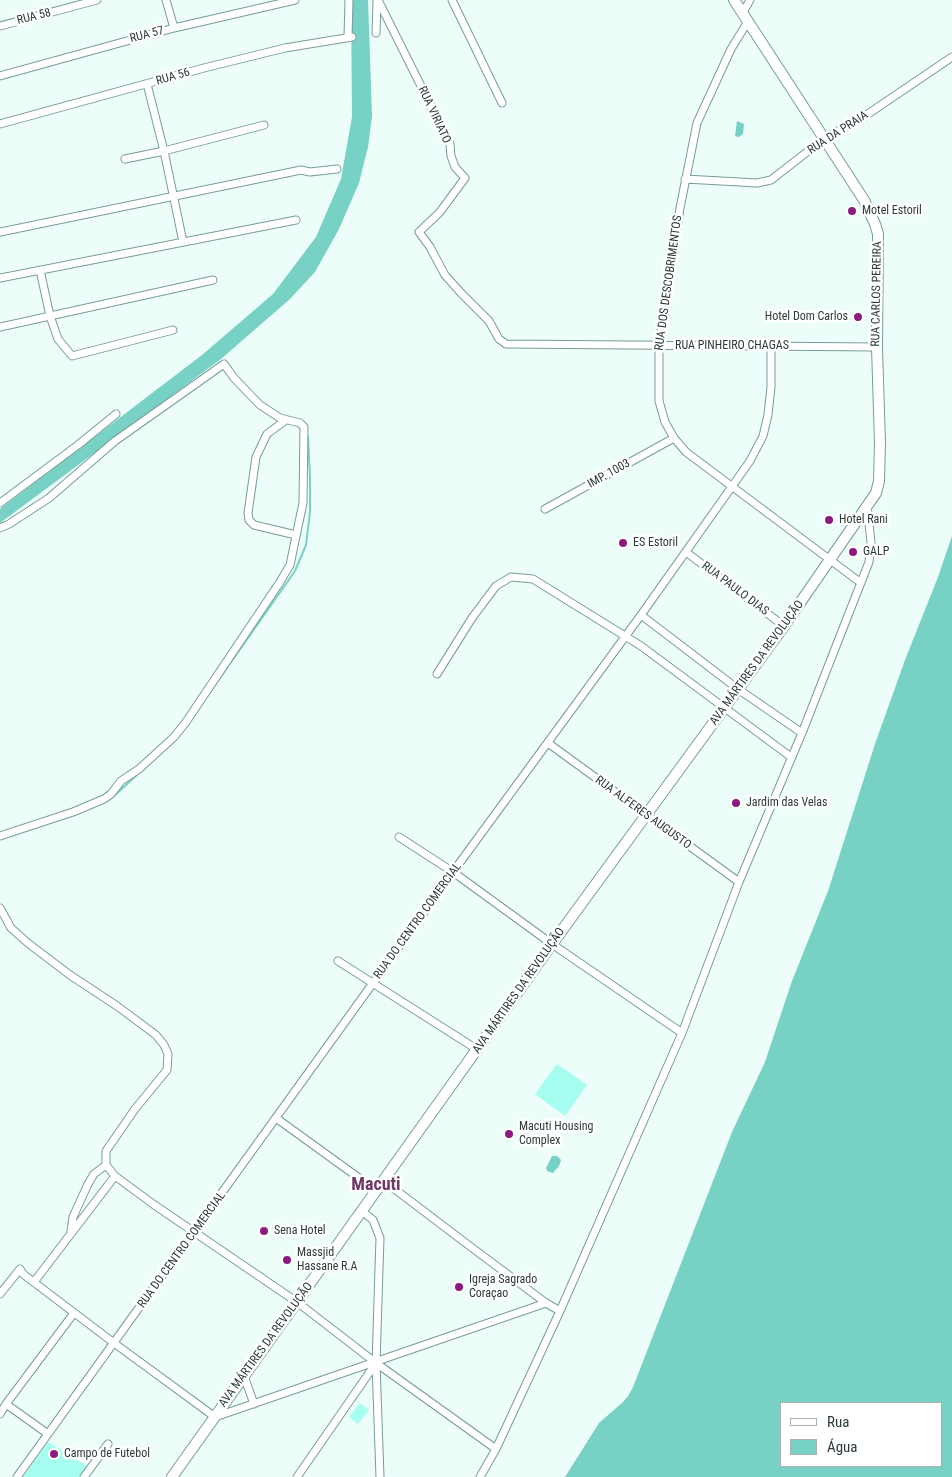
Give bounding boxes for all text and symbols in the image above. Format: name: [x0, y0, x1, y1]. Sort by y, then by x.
street label: RUA 58: [16, 6, 52, 28]
street label: RUA 57: [128, 24, 166, 46]
street label: RUA 56: [154, 65, 192, 89]
street label: RUA VIRIATO: [415, 84, 453, 146]
street label: RUA DA PRAIA: [805, 108, 871, 158]
place label: Motel Estoril: [862, 204, 922, 218]
marker: Motel Estoril: [846, 205, 858, 217]
street label: RUA DOS DESCOBRIMENTOS: [652, 214, 686, 352]
street label: RUA CARLOS PEREIRA: [869, 241, 885, 347]
place label: Hotel Dom Carlos: [765, 310, 848, 324]
marker: Hotel Dom Carlos: [852, 311, 864, 323]
street label: RUA PINHEIRO CHAGAS: [675, 339, 789, 353]
street label: IMP. 1003: [585, 456, 633, 492]
place label: Hotel Rani: [839, 513, 888, 527]
marker: Hotel Rani: [823, 514, 835, 526]
place label: ES Estoril: [633, 536, 678, 550]
marker: ES Estoril: [617, 537, 629, 549]
place label: GALP: [863, 545, 889, 559]
marker: GALP: [847, 546, 859, 558]
street label: RUA PAULO DIAS: [699, 559, 771, 619]
street label: AVA MÁRTIRES DA REVOLUÇÃO: [707, 598, 807, 728]
street label: RUA ALFERES AUGUSTO: [592, 773, 694, 853]
place label: Jardim das Velas: [746, 796, 828, 810]
marker: Jardim das Velas: [730, 797, 742, 809]
street label: RUA DO CENTRO COMERCIAL: [371, 860, 465, 982]
street label: AVA MÁRTIRES DA REVOLUÇÃO: [470, 925, 568, 1057]
place label: Macuti Housing Complex: [519, 1120, 593, 1148]
marker: Macuti Housing Complex: [503, 1128, 515, 1140]
district label: Macuti: [351, 1174, 401, 1196]
street label: RUA DO CENTRO COMERCIAL: [135, 1189, 229, 1311]
place label: Sena Hotel: [274, 1224, 326, 1238]
marker: Sena Hotel: [258, 1225, 270, 1237]
place label: Massjid Hassane R.A: [297, 1246, 358, 1274]
marker: Massjid Hassane R.A: [281, 1254, 293, 1266]
place label: Igreja Sagrado Coraçao: [469, 1273, 537, 1301]
street label: AVA MÁRTIRES DA REVOLUÇÃO: [216, 1280, 316, 1410]
marker: Igreja Sagrado Coraçao: [453, 1281, 465, 1293]
legend: [780, 1402, 942, 1467]
text: Rua: [827, 1413, 849, 1431]
text: Água: [827, 1438, 857, 1456]
place label: Campo de Futebol: [64, 1447, 150, 1461]
marker: Campo de Futebol: [48, 1448, 60, 1460]

